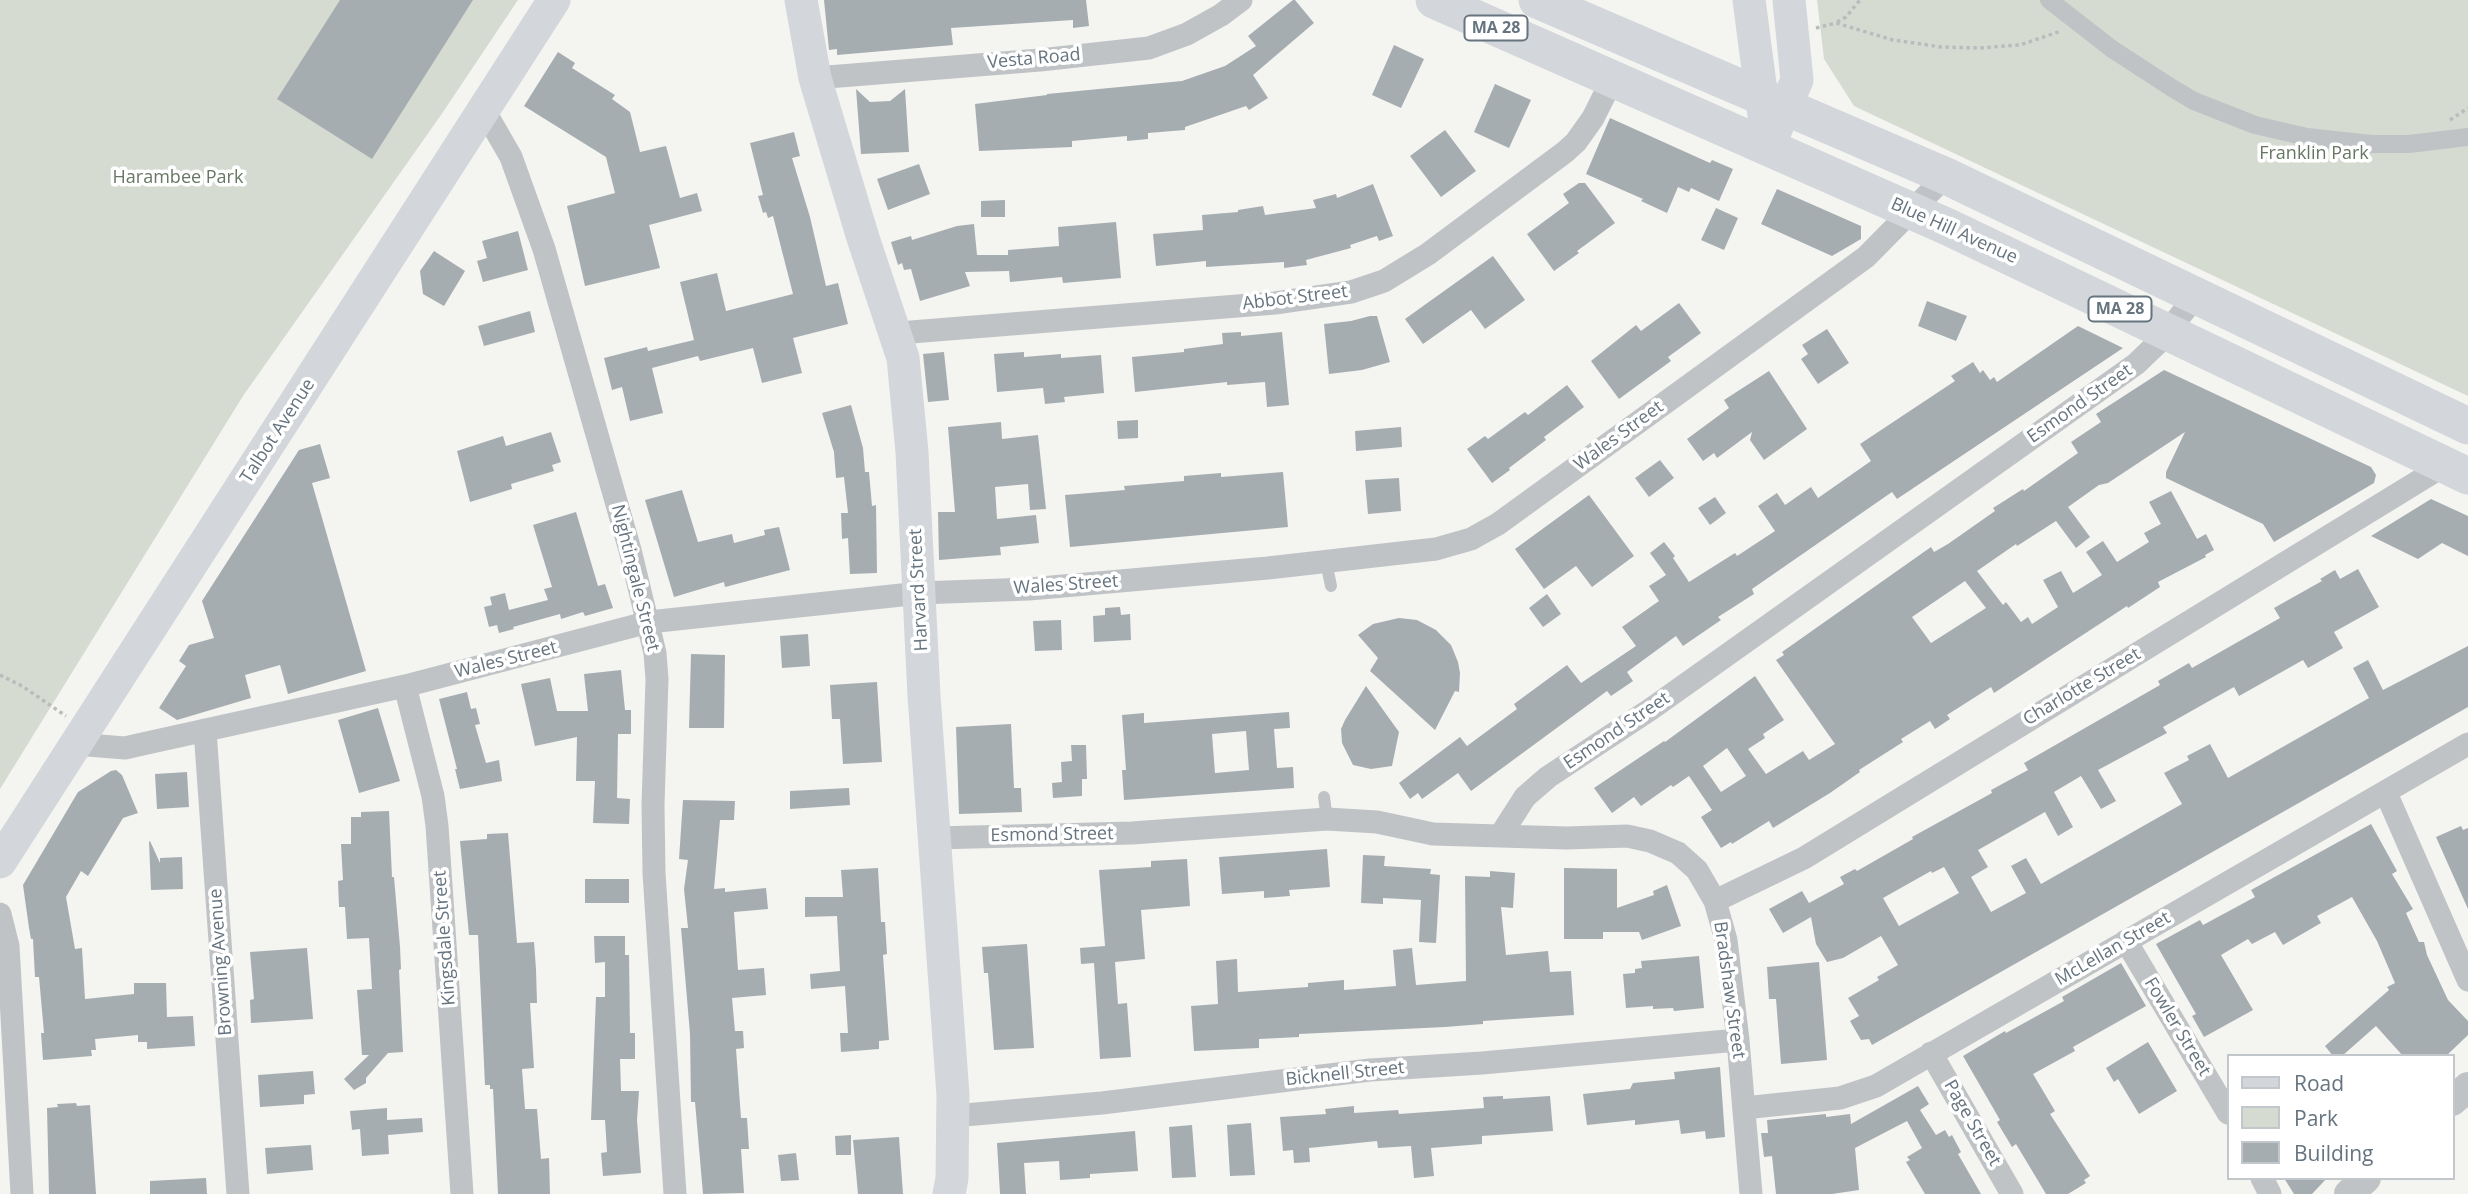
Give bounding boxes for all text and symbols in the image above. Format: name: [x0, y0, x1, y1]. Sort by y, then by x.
road number: MA 28: [1464, 16, 1528, 40]
street label: Vesta Road: [987, 44, 1081, 74]
park label: Franklin Park: [2259, 143, 2369, 165]
park label: Harambee Park: [113, 167, 243, 189]
street label: Blue Hill Avenue: [1887, 193, 2021, 269]
street label: Abbot Street: [1241, 281, 1349, 315]
road number: MA 28: [2088, 296, 2152, 322]
street label: Esmond Street: [2023, 360, 2137, 448]
street label: Talbot Avenue: [236, 375, 320, 487]
street label: Wales Street: [1570, 396, 1668, 476]
street label: Nightingale Street: [606, 502, 664, 654]
street label: Harvard Street: [905, 528, 933, 652]
street label: Wales Street: [1013, 571, 1119, 599]
street label: Wales Street: [453, 637, 559, 683]
street label: Charlotte Street: [2019, 643, 2145, 731]
street label: Esmond Street: [1560, 688, 1674, 774]
street label: Esmond Street: [990, 823, 1114, 847]
street label: Kingsdale Street: [429, 870, 461, 1006]
street label: Browning Avenue: [205, 888, 237, 1036]
street label: McLellan Street: [2052, 907, 2174, 991]
street label: Bradshaw Street: [1709, 920, 1749, 1060]
street label: Fowler Street: [2139, 974, 2215, 1080]
legend: [2226, 1054, 2454, 1180]
street label: Bicknell Street: [1284, 1057, 1406, 1091]
text: Road: [2294, 1069, 2344, 1097]
street label: Page Street: [1939, 1076, 2005, 1170]
text: Park: [2294, 1104, 2338, 1132]
text: Building: [2294, 1139, 2373, 1167]

